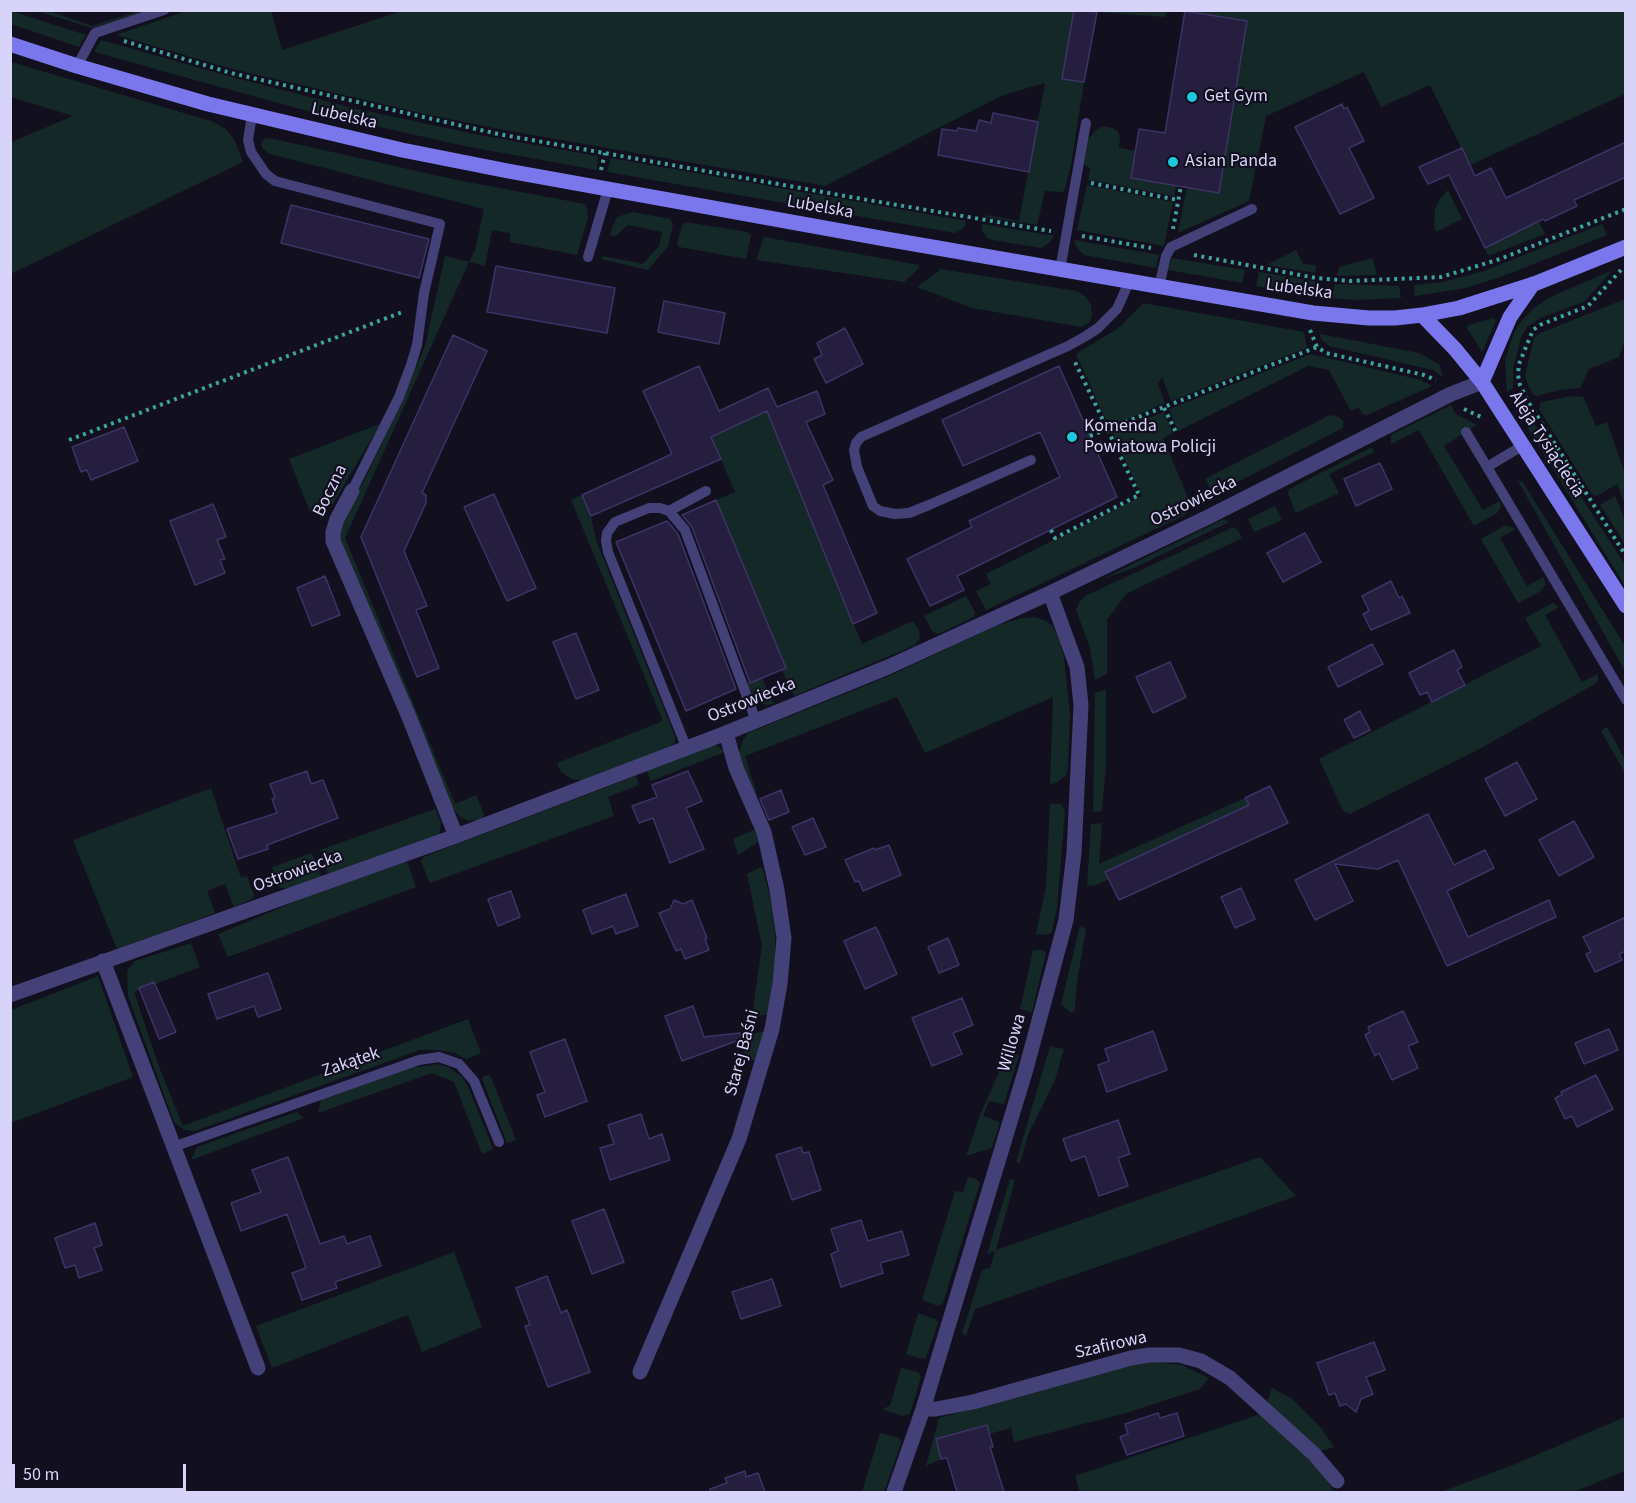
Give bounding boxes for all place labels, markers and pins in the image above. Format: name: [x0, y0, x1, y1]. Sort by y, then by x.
place label: Get Gym: [1204, 86, 1268, 108]
marker: Get Gym: [1185, 90, 1199, 104]
place label: Asian Panda: [1185, 151, 1277, 173]
marker: Asian Panda: [1166, 155, 1180, 169]
place label: Komenda Powiatowa Policji: [1084, 416, 1216, 458]
marker: Komenda Powiatowa Policji: [1065, 430, 1079, 444]

